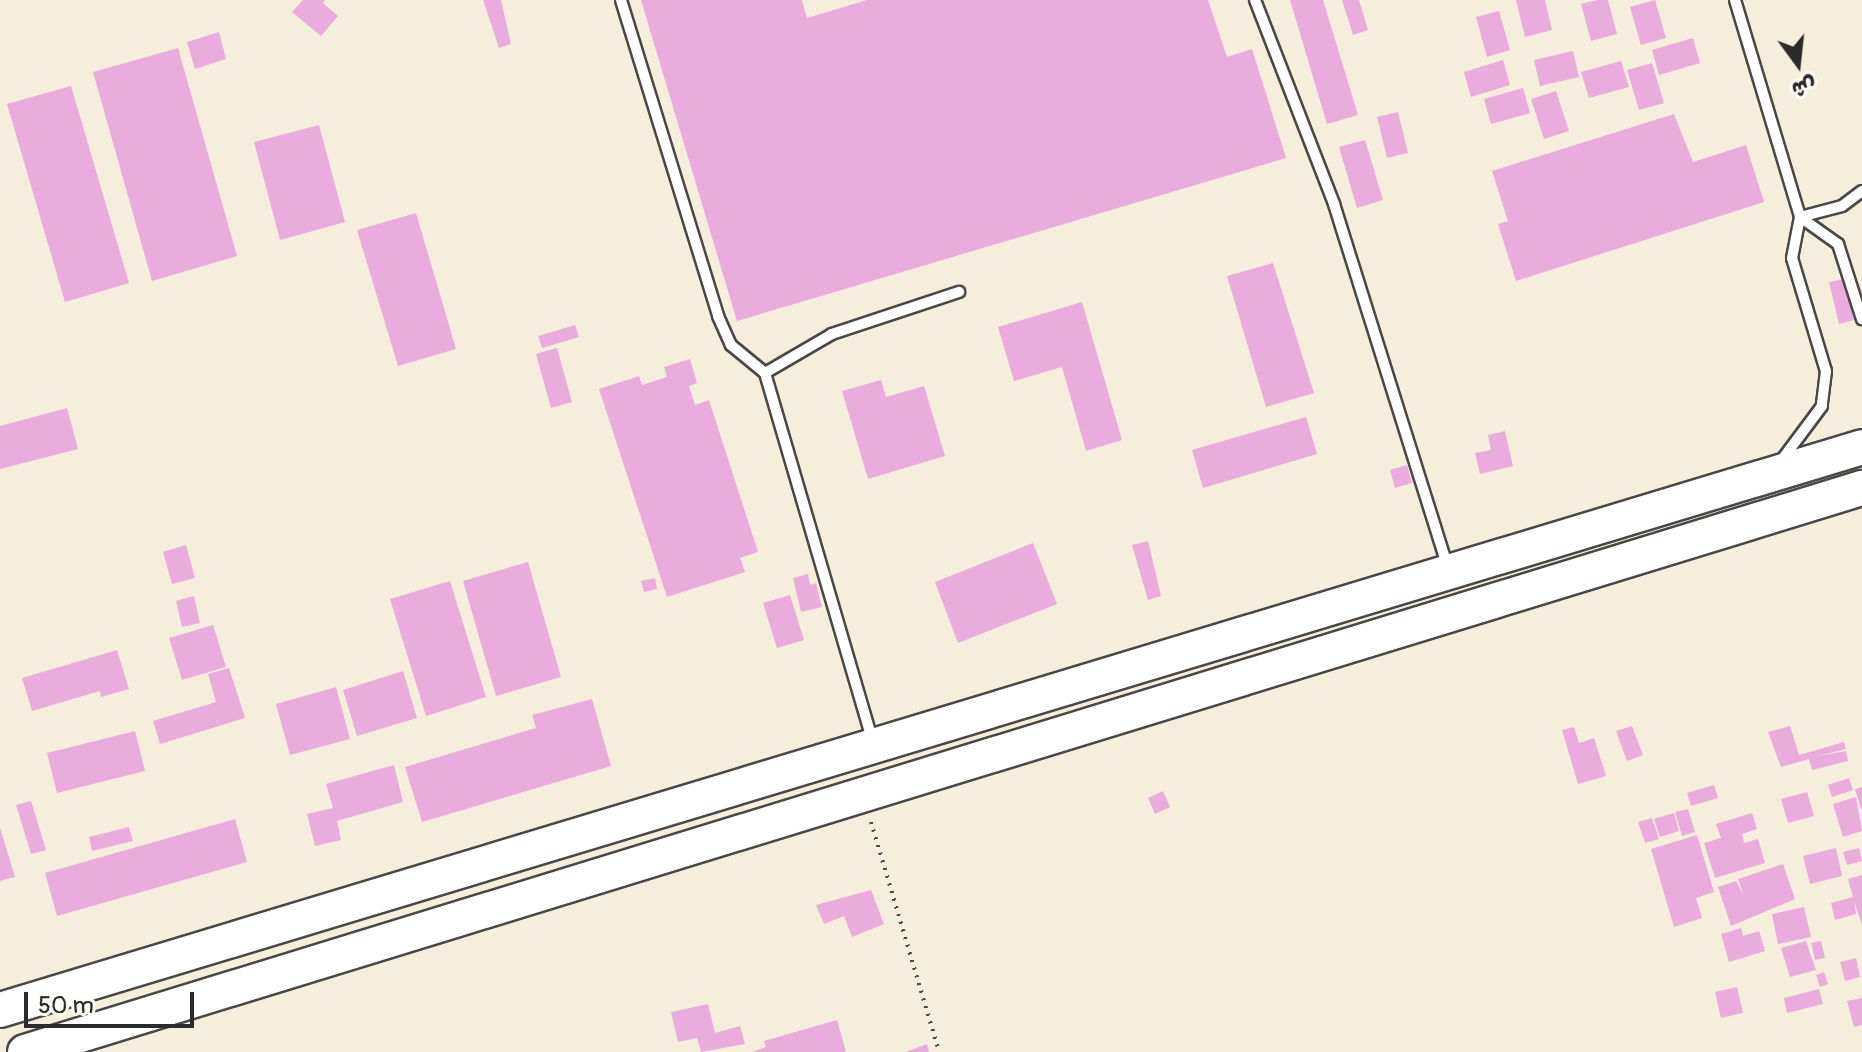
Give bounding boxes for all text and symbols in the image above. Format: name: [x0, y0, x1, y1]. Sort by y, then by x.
north arrow: [1758, 24, 1838, 104]
text: ش: [1789, 71, 1820, 104]
scale bar: [28, 976, 198, 1026]
text: 50 m: [38, 991, 94, 1020]

